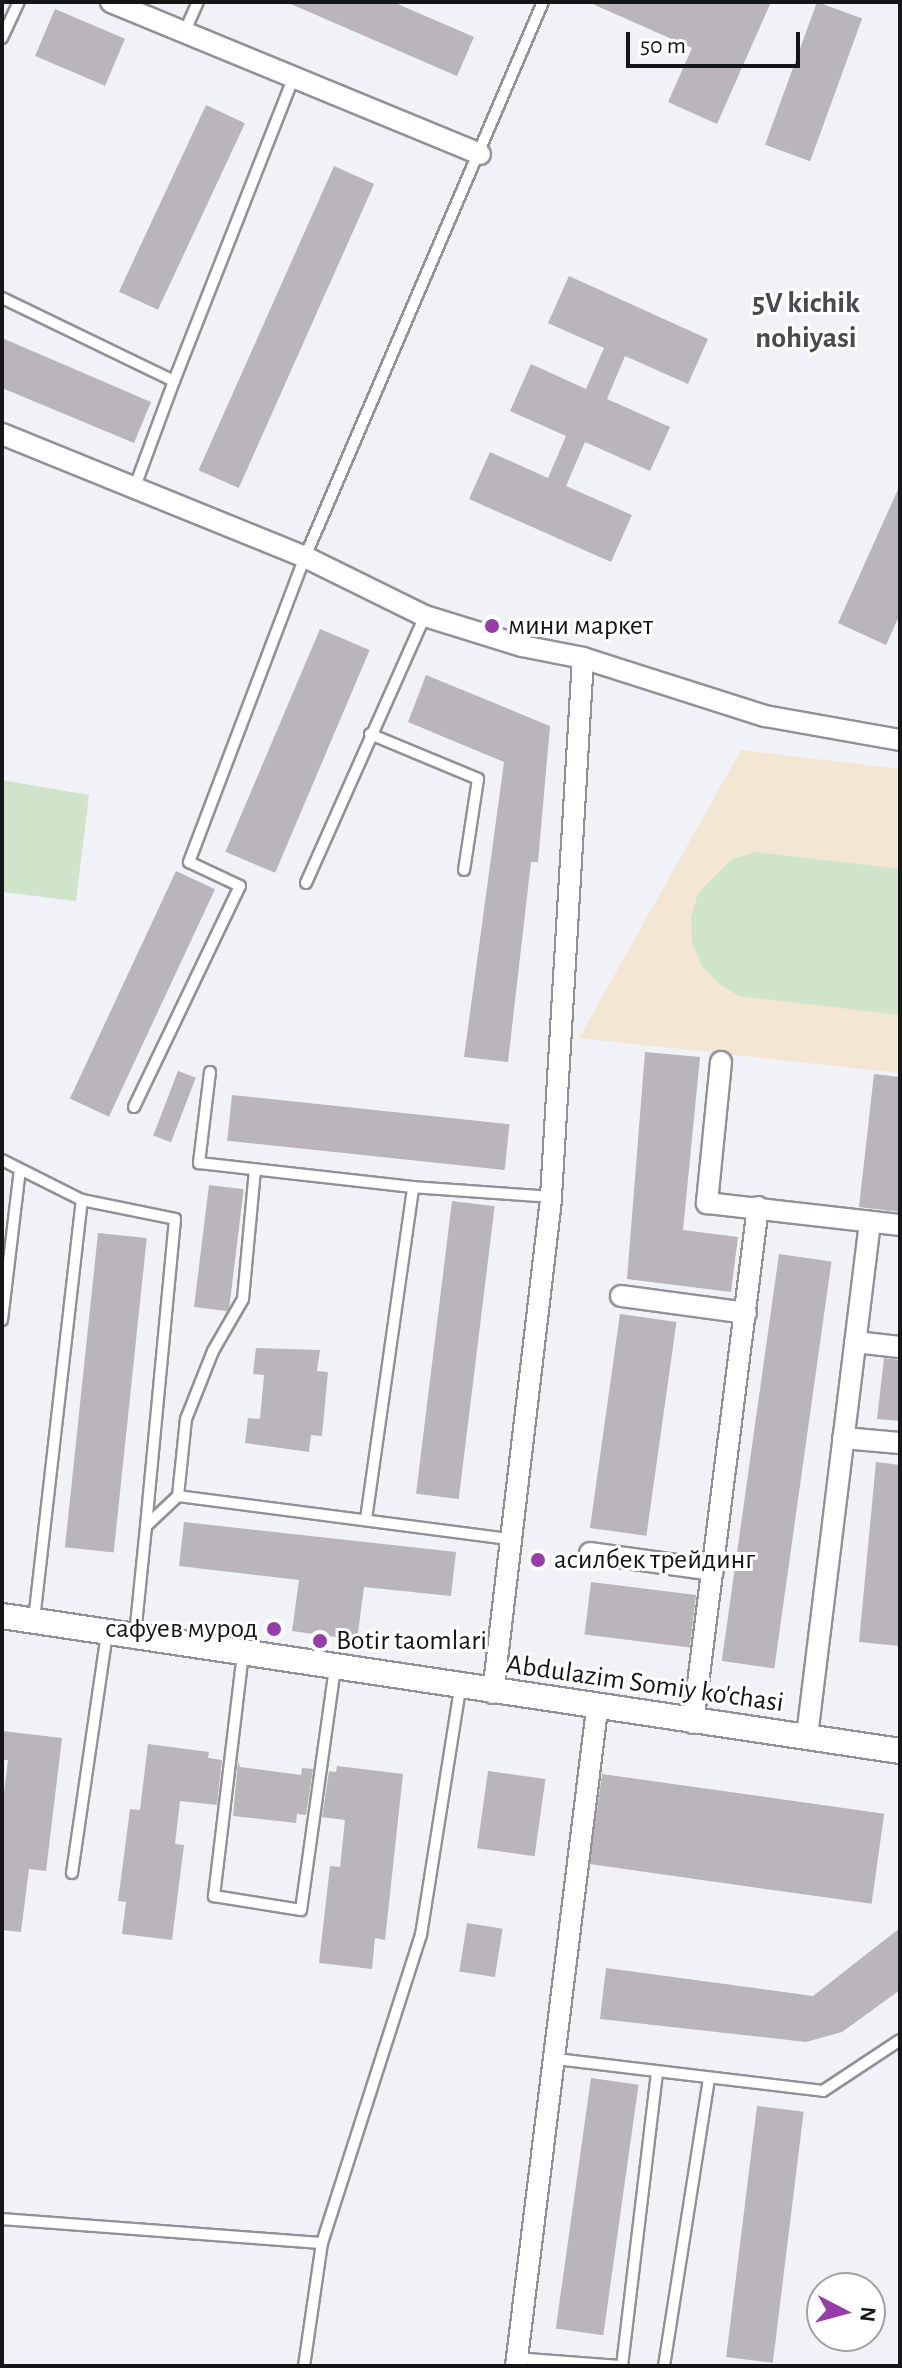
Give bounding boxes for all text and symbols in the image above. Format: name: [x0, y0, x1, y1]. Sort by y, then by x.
scale bar: [630, 16, 804, 66]
text: 50 m: [640, 34, 686, 58]
district label: 5V kichik nohiyasi: [752, 285, 860, 356]
place label: мини маркет: [508, 609, 653, 643]
marker: мини маркет: [483, 617, 501, 635]
place label: асилбек трейдинг: [554, 1543, 755, 1577]
marker: асилбек трейдинг: [529, 1551, 547, 1569]
place label: сафуев мурод: [105, 1612, 258, 1646]
marker: сафуев мурод: [265, 1620, 283, 1638]
place label: Botir taomlari: [336, 1624, 487, 1658]
marker: Botir taomlari: [311, 1632, 329, 1650]
street label: Abdulazim Somiy ko'chasi: [504, 1648, 786, 1720]
north arrow: [806, 2272, 886, 2352]
text: N: [856, 2306, 880, 2323]

